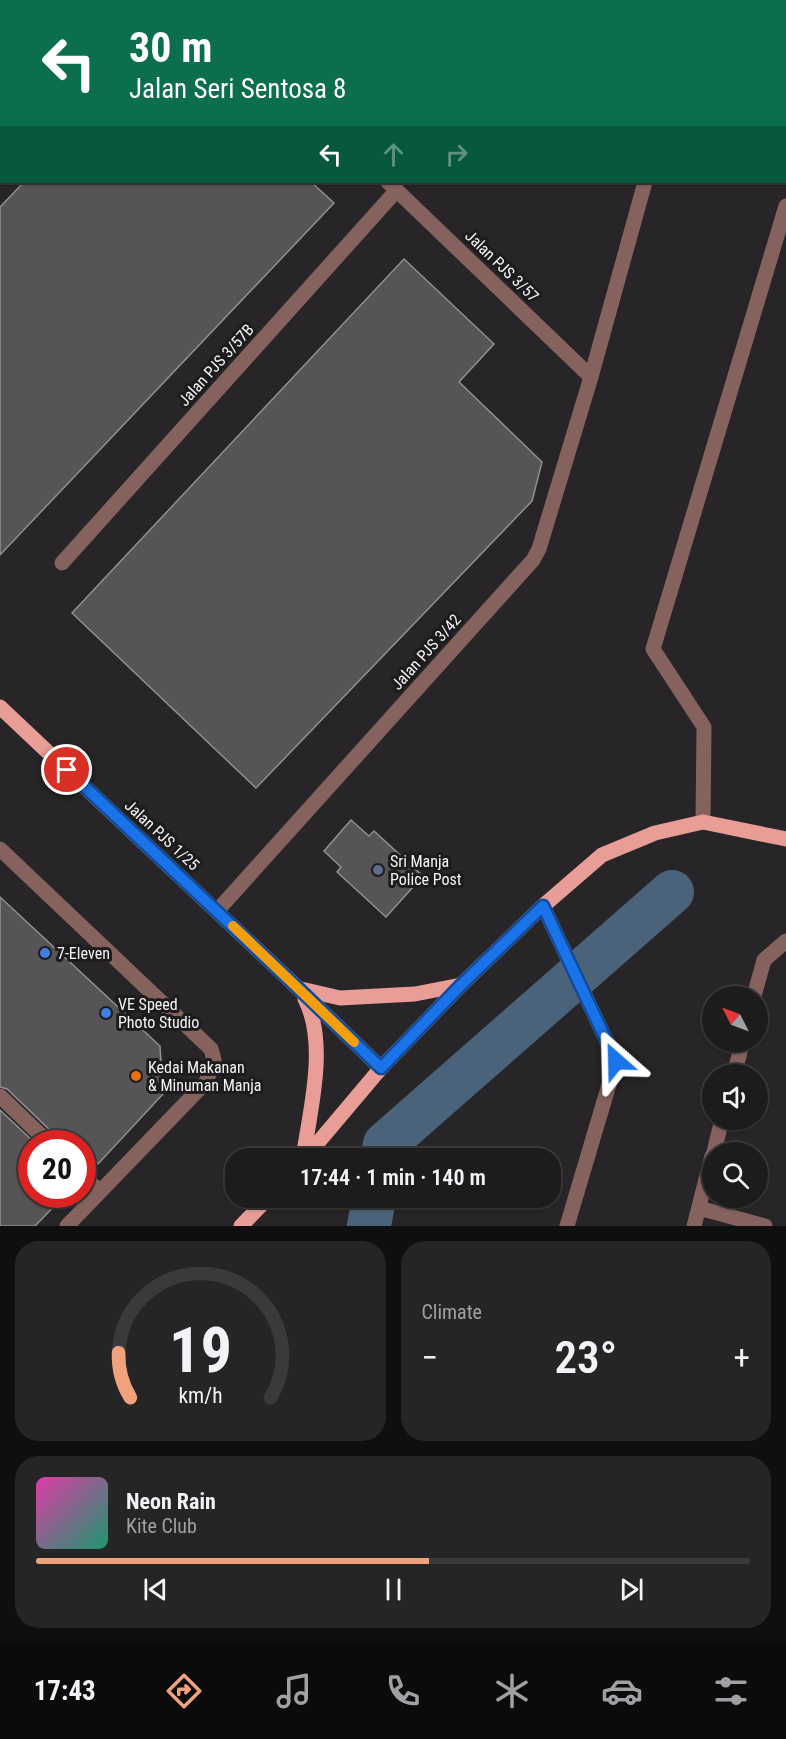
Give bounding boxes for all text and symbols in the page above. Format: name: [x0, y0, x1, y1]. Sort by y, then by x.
text: 30 m: [129, 23, 212, 72]
icon: left: [30, 24, 108, 102]
text: Jalan Seri Sentosa 8: [129, 73, 346, 105]
icon: left: [314, 138, 347, 171]
icon: ahead: [377, 138, 410, 171]
icon: right: [440, 138, 473, 171]
street label: Jalan PJS 3/57: [461, 226, 543, 306]
street label: Jalan PJS 3/57B: [174, 320, 258, 410]
street label: Jalan PJS 3/42: [387, 610, 465, 694]
pin: [41, 744, 92, 795]
icon: arrive: [50, 753, 83, 786]
street label: Jalan PJS 1/25: [121, 796, 203, 874]
place label: Sri Manja Police Post: [390, 852, 462, 889]
marker: Sri Manja Police Post: [371, 863, 385, 877]
place label: 7-Eleven: [57, 944, 110, 963]
marker: 7-Eleven: [38, 946, 52, 960]
north arrow: [702, 986, 768, 1052]
map controls: [702, 986, 768, 1208]
place label: VE Speed Photo Studio: [118, 995, 199, 1032]
marker: VE Speed Photo Studio: [99, 1006, 113, 1020]
position arrow: [584, 1029, 648, 1093]
place label: Kedai Makanan & Minuman Manja: [148, 1058, 262, 1095]
button: sound: [702, 1064, 768, 1130]
marker: Kedai Makanan & Minuman Manja: [129, 1069, 143, 1083]
speed limit sign: 20: [18, 1130, 96, 1208]
button: search: [702, 1142, 768, 1208]
text: 17:44 · 1 min · 140 m: [300, 1165, 486, 1190]
text: Climate: [422, 1300, 482, 1324]
text: 19: [169, 1314, 232, 1387]
text: 23°: [554, 1331, 617, 1384]
text: −: [422, 1338, 438, 1377]
text: +: [734, 1338, 750, 1377]
text: km/h: [178, 1383, 222, 1408]
text: Neon Rain: [126, 1489, 216, 1514]
text: Kite Club: [126, 1514, 197, 1538]
icon: previous: [139, 1573, 172, 1606]
icon: pause: [377, 1573, 410, 1606]
icon: next: [615, 1573, 648, 1606]
icon: directions: [163, 1670, 205, 1712]
icon: music: [273, 1670, 315, 1712]
icon: phone: [382, 1670, 424, 1712]
icon: climate: [491, 1670, 533, 1712]
icon: car: [601, 1670, 643, 1712]
icon: filters: [710, 1670, 752, 1712]
text: 17:43: [34, 1675, 96, 1707]

